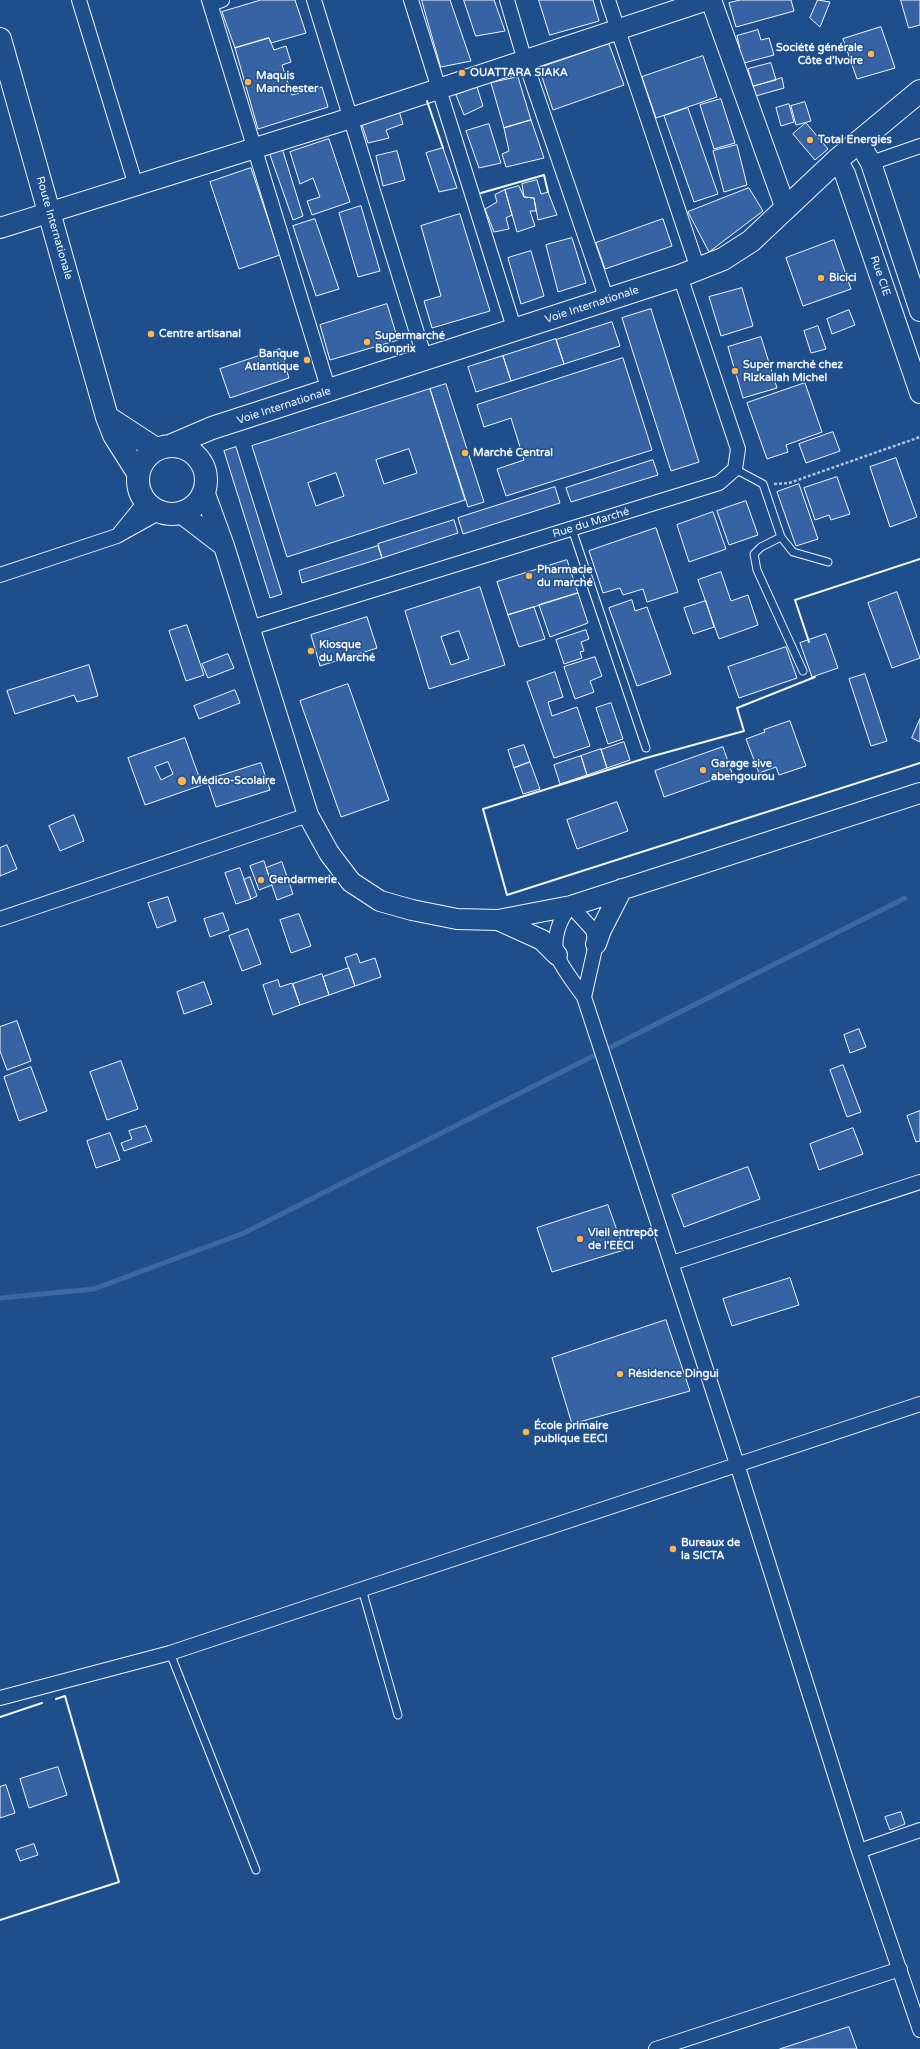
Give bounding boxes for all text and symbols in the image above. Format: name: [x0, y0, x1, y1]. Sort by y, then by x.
place label: Société générale Côte d’Ivoire: [776, 41, 863, 67]
marker: Société générale Côte d’Ivoire: [866, 49, 876, 59]
place label: OUATTARA SIAKA: [470, 66, 568, 80]
marker: OUATTARA SIAKA: [457, 68, 467, 78]
place label: Maquis Manchester: [256, 69, 318, 95]
marker: Maquis Manchester: [243, 77, 253, 87]
place label: Total Energies: [818, 133, 892, 147]
marker: Total Energies: [805, 135, 815, 145]
street label: Route Internationale: [33, 175, 75, 281]
street label: Rue CIE: [867, 254, 893, 298]
place label: Bicici: [829, 271, 856, 285]
marker: Bicici: [816, 273, 826, 283]
street label: Voie Internationale: [543, 284, 641, 326]
place label: Centre artisanal: [159, 327, 241, 341]
marker: Centre artisanal: [146, 329, 156, 339]
place label: Supermarché Bonprix: [375, 329, 445, 355]
marker: Supermarché Bonprix: [362, 337, 372, 347]
place label: Banque Atlantique: [245, 347, 299, 373]
marker: Banque Atlantique: [302, 355, 312, 365]
place label: Super marché chez Rizkallah Michel: [743, 358, 843, 384]
marker: Super marché chez Rizkallah Michel: [730, 366, 740, 376]
street label: Voie Internationale: [235, 385, 333, 427]
place label: Marché Central: [473, 446, 553, 460]
marker: Marché Central: [460, 448, 470, 458]
street label: Rue du Marché: [551, 505, 631, 541]
place label: Pharmacie du marché: [537, 563, 593, 589]
marker: Pharmacie du marché: [524, 571, 534, 581]
place label: Kiosque du Marché: [319, 638, 375, 664]
marker: Kiosque du Marché: [306, 646, 316, 656]
place label: Garage sive abengourou: [711, 757, 775, 783]
marker: Garage sive abengourou: [698, 765, 708, 775]
place label: Médico-Scolaire: [191, 774, 275, 788]
marker: Médico-Scolaire: [176, 775, 188, 787]
place label: Gendarmerie: [269, 873, 337, 887]
marker: Gendarmerie: [256, 875, 266, 885]
place label: Vieil entrepôt de l'EECI: [588, 1226, 658, 1252]
marker: Vieil entrepôt de l'EECI: [575, 1234, 585, 1244]
place label: Résidence Dingui: [628, 1367, 719, 1381]
marker: Résidence Dingui: [615, 1369, 625, 1379]
place label: École primaire publique EECI: [534, 1419, 608, 1445]
marker: École primaire publique EECI: [521, 1427, 531, 1437]
place label: Bureaux de la SICTA: [681, 1536, 740, 1562]
marker: Bureaux de la SICTA: [668, 1544, 678, 1554]

